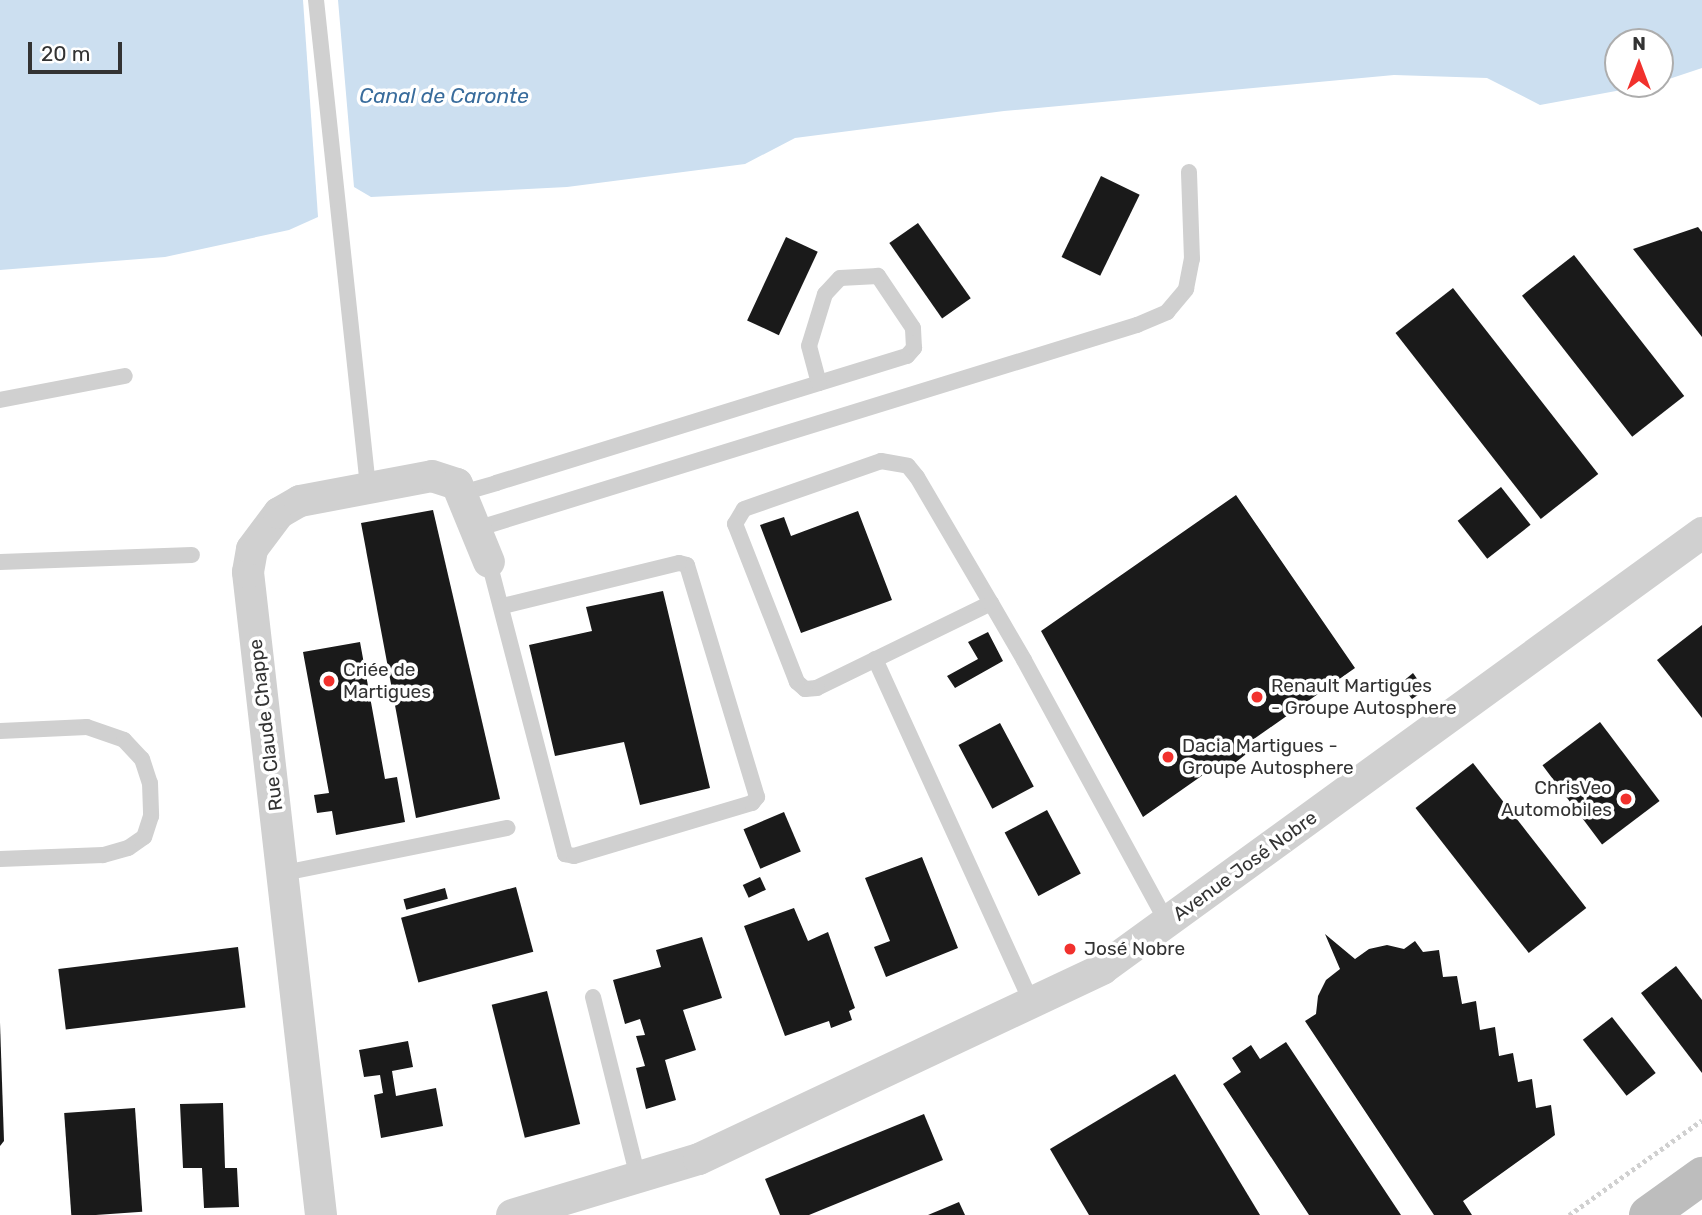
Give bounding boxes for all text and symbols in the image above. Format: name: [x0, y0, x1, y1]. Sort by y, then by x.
scale bar: [32, 28, 126, 72]
north arrow: [1604, 28, 1674, 98]
text: N: [1632, 32, 1646, 55]
text: 20 m: [41, 41, 90, 66]
water label: Canal de Caronte: [359, 83, 529, 109]
street label: Rue Claude Chappe: [244, 638, 288, 812]
place label: Criée de Martigues: [343, 659, 431, 703]
marker: Criée de Martigues: [321, 673, 337, 689]
place label: Renault Martigues - Groupe Autosphere: [1271, 675, 1457, 719]
marker: Renault Martigues - Groupe Autosphere: [1249, 689, 1265, 705]
place label: Dacia Martigues - Groupe Autosphere: [1182, 735, 1354, 779]
marker: Dacia Martigues - Groupe Autosphere: [1160, 749, 1176, 765]
place label: ChrisVeo Automobiles: [1501, 777, 1612, 821]
marker: ChrisVeo Automobiles: [1618, 791, 1634, 807]
street label: Avenue José Nobre: [1169, 806, 1321, 926]
place label: José Nobre: [1084, 938, 1185, 960]
marker: José Nobre: [1062, 941, 1078, 957]

